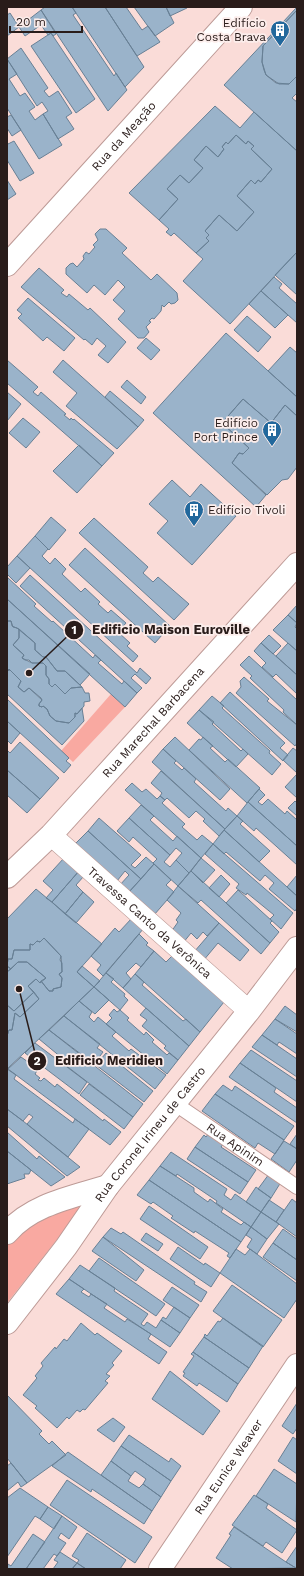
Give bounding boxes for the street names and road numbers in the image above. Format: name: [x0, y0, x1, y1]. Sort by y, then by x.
street label: Rua da Meação: [89, 99, 159, 174]
street label: Rua Marechal Barbacena: [99, 664, 207, 781]
street label: Travessa Canto da Verônica: [85, 864, 215, 982]
street label: Rua Coronel Irineu de Castro: [92, 1064, 208, 1205]
street label: Rua Apinim: [204, 1120, 266, 1169]
street label: Rua Eunice Weaver: [192, 1417, 266, 1517]

